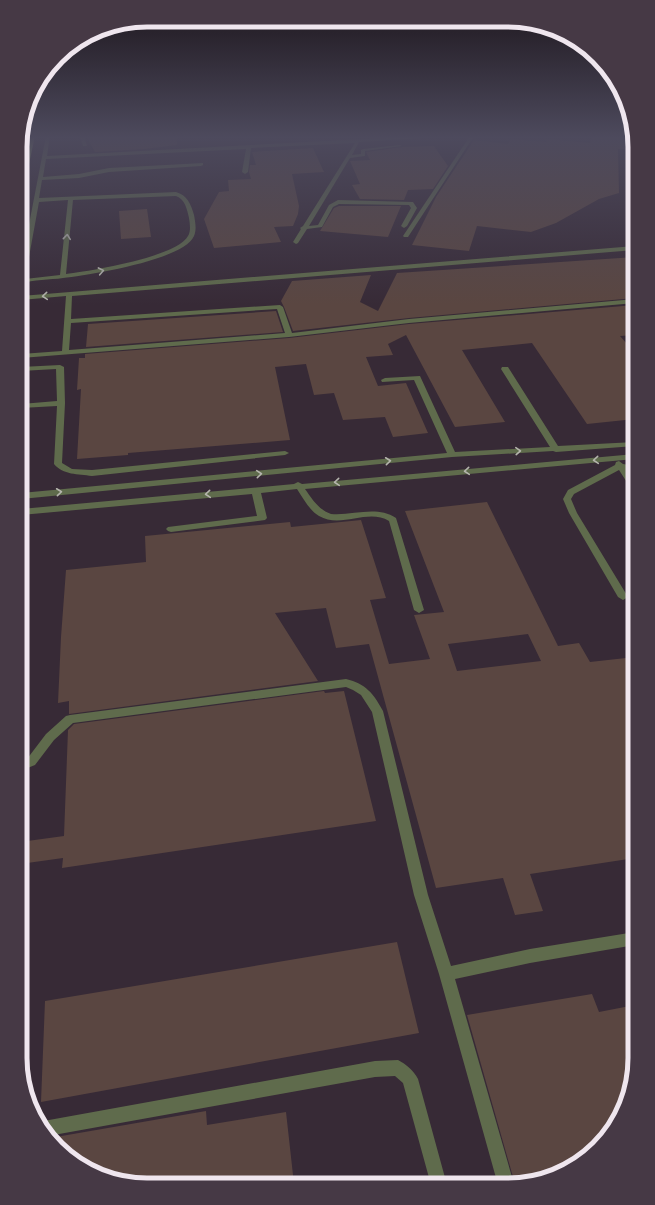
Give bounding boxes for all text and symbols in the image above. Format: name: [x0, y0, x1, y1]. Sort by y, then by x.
one-way arrow: [62, 234, 71, 240]
one-way arrow: [98, 267, 104, 275]
one-way arrow: [42, 291, 48, 300]
one-way arrow: [515, 447, 521, 456]
one-way arrow: [593, 455, 599, 464]
one-way arrow: [385, 457, 391, 466]
one-way arrow: [464, 466, 470, 475]
one-way arrow: [256, 469, 262, 478]
one-way arrow: [334, 477, 340, 486]
one-way arrow: [56, 488, 62, 497]
one-way arrow: [205, 490, 211, 499]

